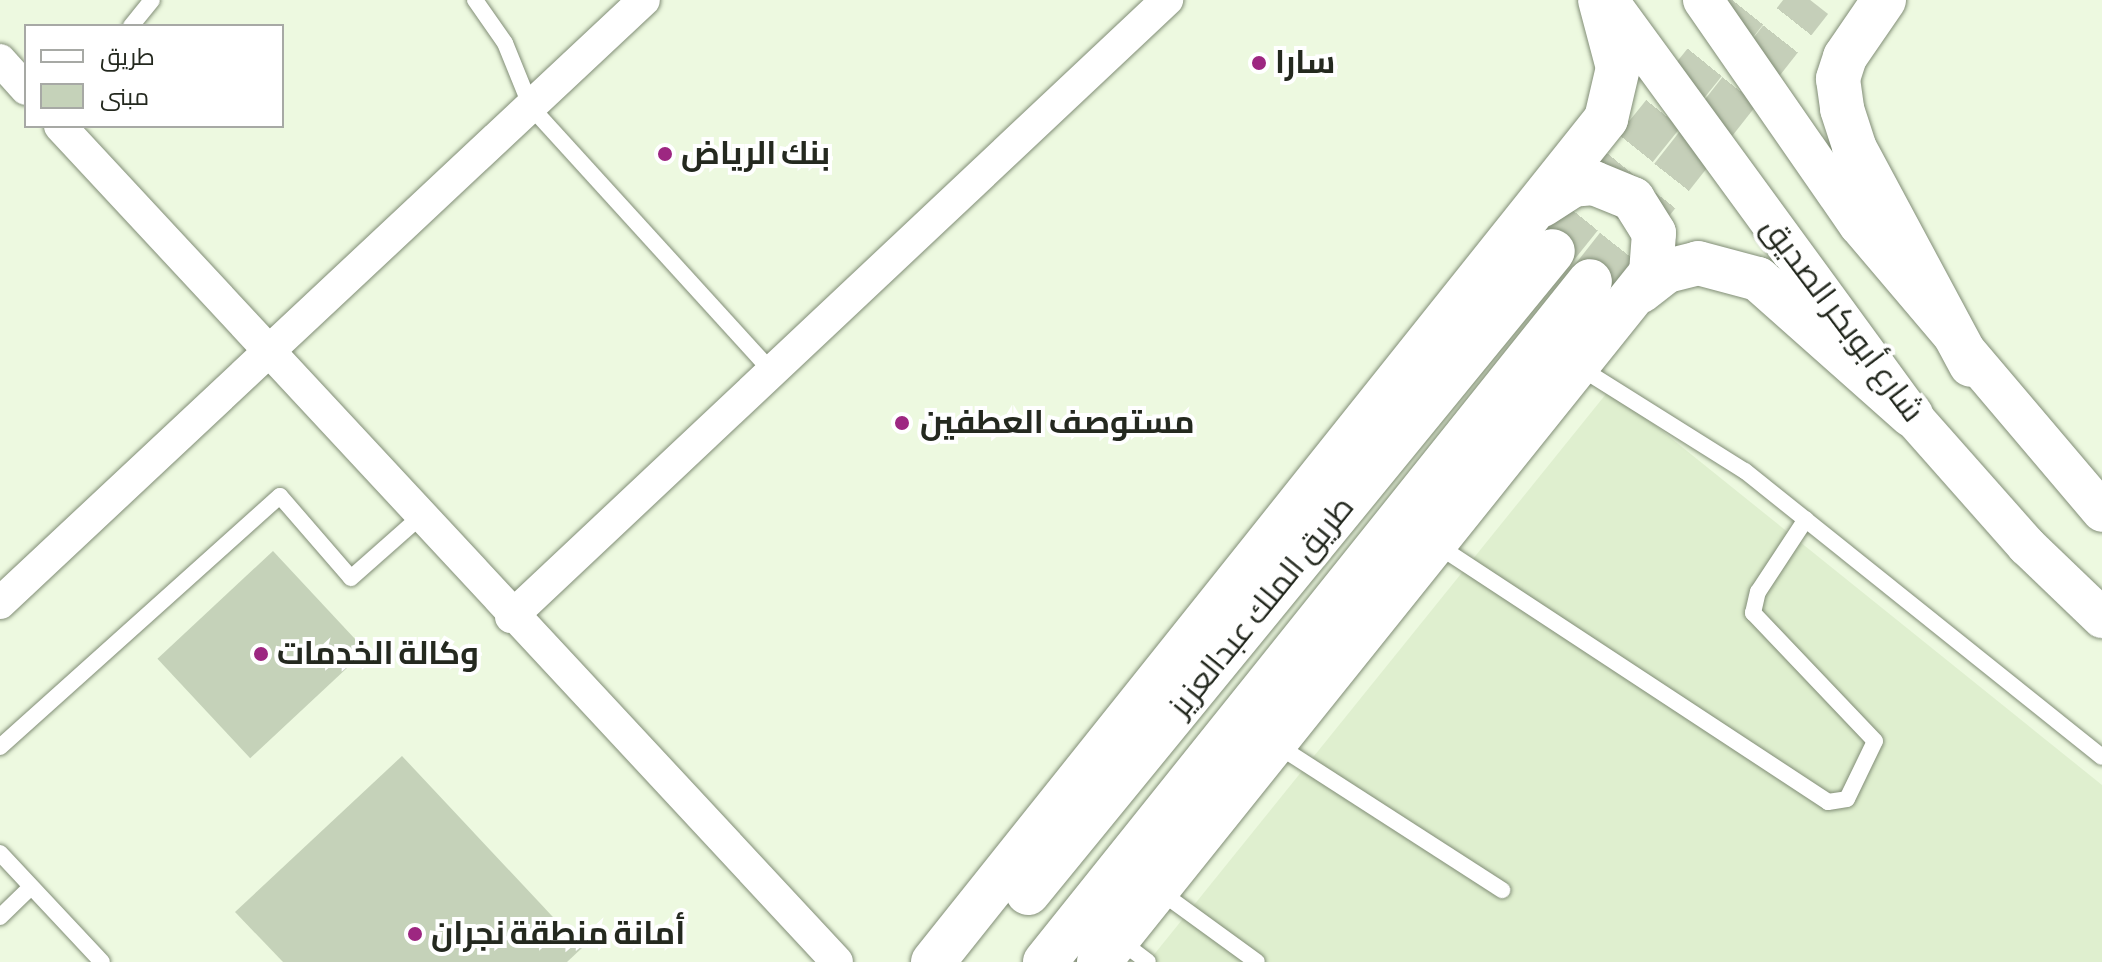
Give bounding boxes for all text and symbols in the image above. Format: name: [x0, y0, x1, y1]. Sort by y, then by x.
legend: [24, 24, 284, 128]
place label: سارا: [1275, 44, 1335, 82]
text: طريق: [100, 46, 155, 70]
marker: سارا: [1250, 54, 1268, 72]
text: مبنى: [100, 86, 149, 110]
place label: بنك الرياض: [681, 135, 830, 173]
marker: بنك الرياض: [656, 145, 674, 163]
street label: شارع أبوبكر الصديق: [1753, 210, 1931, 430]
place label: مستوصف العطفين: [920, 404, 1195, 442]
marker: مستوصف العطفين: [891, 412, 913, 434]
street label: طريق الملك عبدالعزيز: [1161, 489, 1363, 725]
place label: وكالة الخدمات: [277, 635, 479, 673]
marker: وكالة الخدمات: [252, 645, 270, 663]
place label: أمانة منطقة نجران: [431, 915, 685, 953]
marker: أمانة منطقة نجران: [406, 925, 424, 943]

